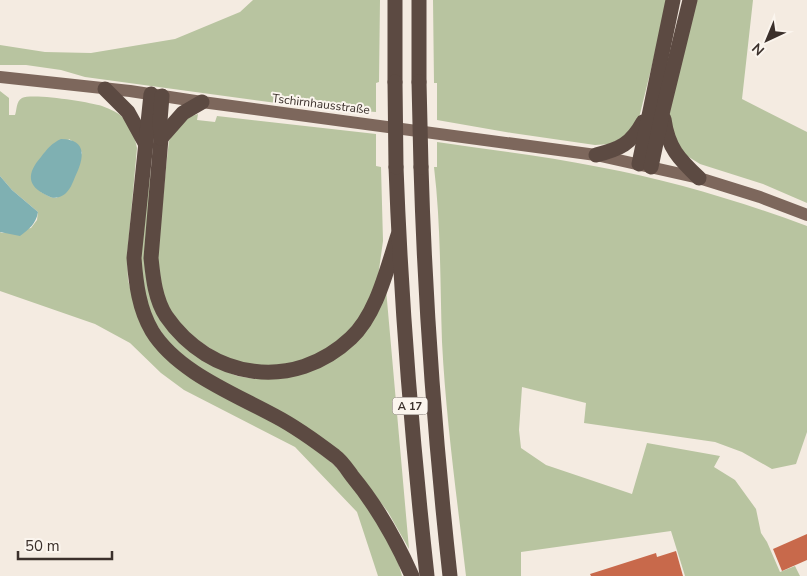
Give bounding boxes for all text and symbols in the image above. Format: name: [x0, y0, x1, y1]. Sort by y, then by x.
north arrow: [742, 15, 792, 65]
text: N: [748, 39, 769, 59]
street label: Tschirnhausstraße: [271, 90, 371, 118]
road number: A 17: [392, 398, 428, 414]
scale bar: [18, 528, 111, 560]
text: 50 m: [25, 536, 60, 556]

